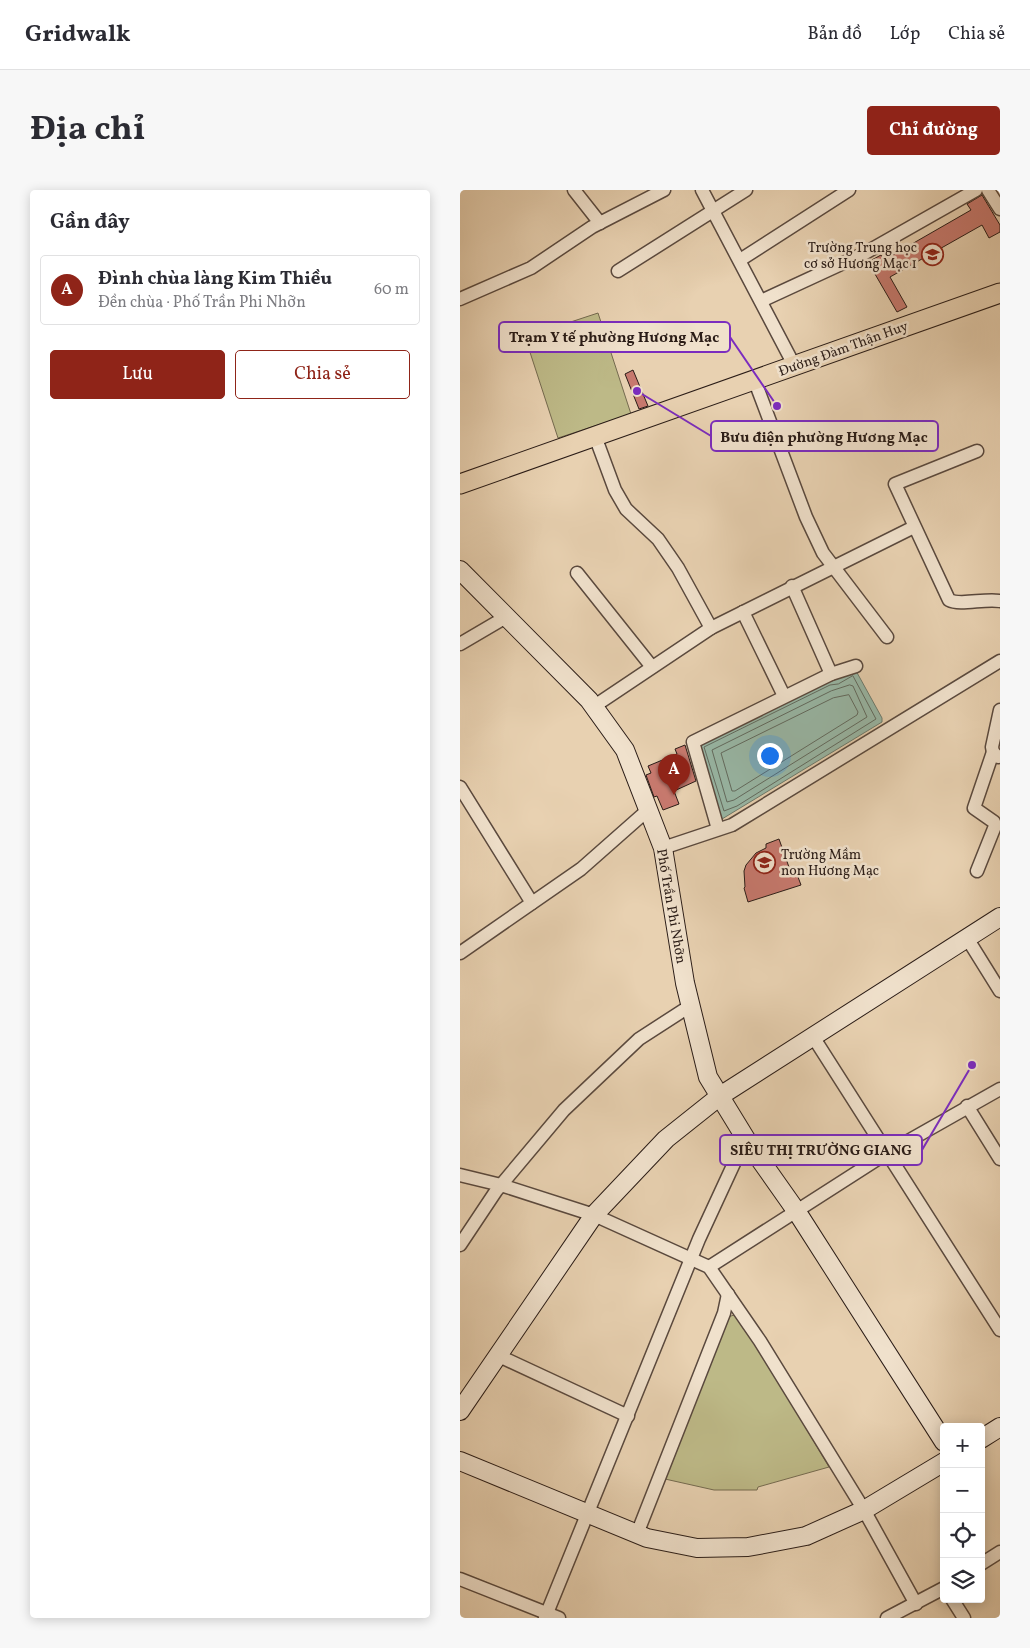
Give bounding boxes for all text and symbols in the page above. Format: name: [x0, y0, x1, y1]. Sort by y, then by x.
text: Gridwalk: [25, 18, 131, 52]
text: Bản đồ: [808, 22, 862, 47]
text: Lớp: [890, 22, 920, 47]
text: Chia sẻ: [948, 22, 1005, 47]
text: Địa chỉ: [30, 106, 145, 154]
button: Chỉ đường: [867, 106, 1000, 155]
text: Gần đây: [50, 208, 130, 237]
place label: Trường Trung học cơ sở Hương Mạc 1: [804, 239, 917, 274]
school or university icon: Trường Trung học cơ sở Hương Mạc 1: [921, 243, 945, 267]
text: Đình chùa làng Kim Thiều: [98, 266, 332, 292]
text: A: [61, 279, 73, 301]
text: 60 m: [374, 279, 409, 301]
text: Đền chùa · Phố Trần Phi Nhỡn: [98, 292, 306, 314]
street label: Đường Đàm Thận Huy: [776, 317, 911, 382]
callout: Trạm Y tế phường Hương Mạc: [499, 322, 730, 352]
text: Trạm Y tế phường Hương Mạc: [509, 328, 719, 349]
button: Lưu: [50, 350, 225, 399]
button: Chia sẻ: [235, 350, 410, 399]
callout: Bưu điện phường Hương Mạc: [711, 421, 938, 451]
text: Bưu điện phường Hương Mạc: [720, 428, 928, 449]
your location: [757, 743, 783, 769]
pin: A: [658, 754, 690, 795]
place label: Trường Mầm non Hương Mạc: [781, 846, 879, 881]
street label: Phố Trần Phi Nhỡn: [651, 847, 690, 965]
school or university icon: Trường Mầm non Hương Mạc: [753, 850, 777, 874]
callout: SIÊU THỊ TRƯỜNG GIANG: [720, 1135, 922, 1165]
text: SIÊU THỊ TRƯỜNG GIANG: [730, 1141, 912, 1162]
map controls: [940, 1423, 985, 1603]
button: +: [940, 1423, 985, 1468]
button: −: [940, 1468, 985, 1513]
button: locate: [940, 1513, 985, 1558]
button: layers: [940, 1558, 985, 1603]

